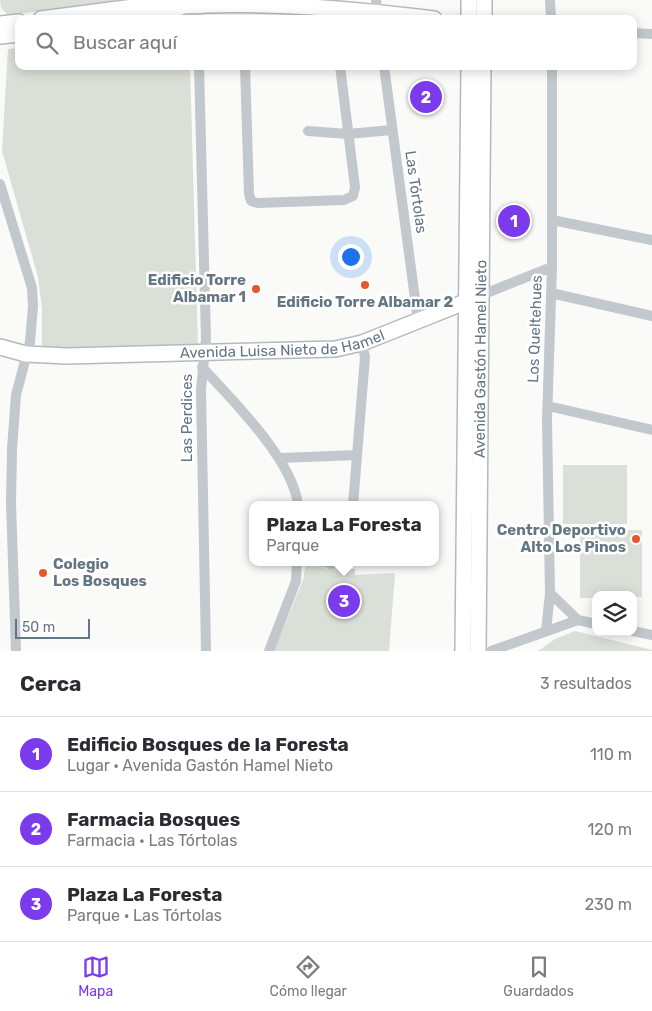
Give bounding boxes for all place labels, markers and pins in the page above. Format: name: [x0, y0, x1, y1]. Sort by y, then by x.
pin: 2: [410, 78, 442, 116]
pin: 1: [498, 202, 530, 240]
place label: Edificio Torre Albamar 1: [148, 271, 246, 306]
marker: Edificio Torre Albamar 2: [359, 279, 371, 291]
marker: Edificio Torre Albamar 1: [250, 283, 262, 295]
place label: Edificio Torre Albamar 2: [277, 293, 454, 311]
place label: Centro Deportivo Alto Los Pinos: [497, 521, 626, 556]
marker: Centro Deportivo Alto Los Pinos: [630, 533, 642, 545]
place label: Colegio Los Bosques: [53, 555, 147, 590]
marker: Colegio Los Bosques: [37, 567, 49, 579]
pin: 3: [328, 582, 360, 620]

